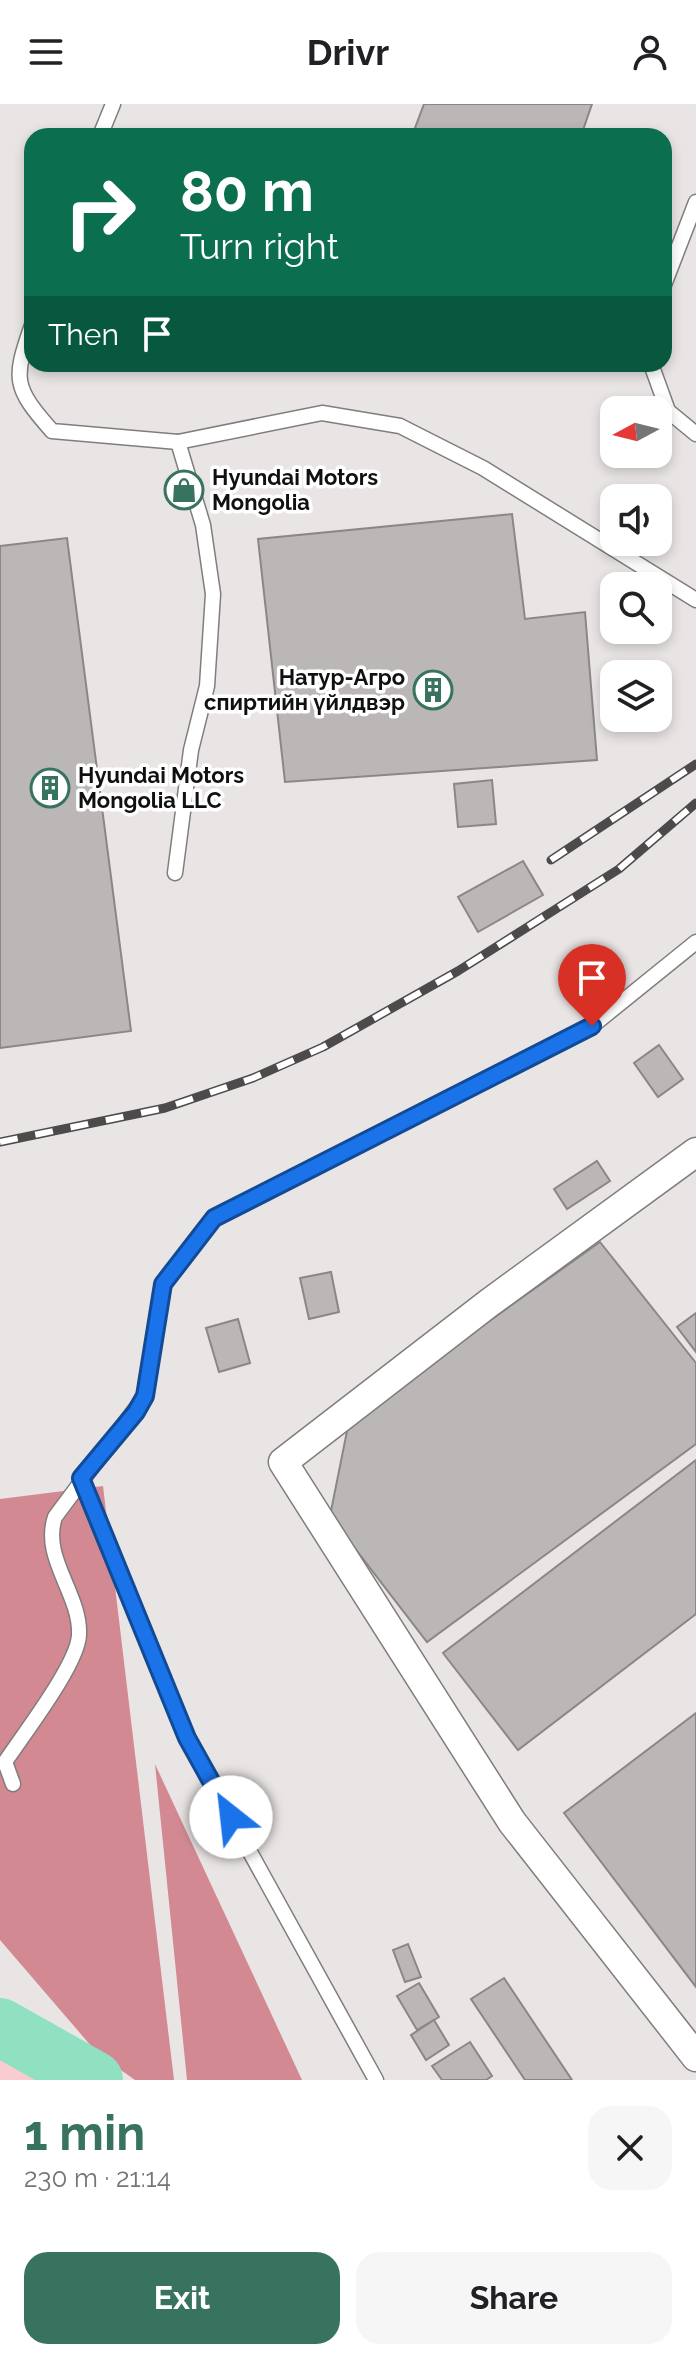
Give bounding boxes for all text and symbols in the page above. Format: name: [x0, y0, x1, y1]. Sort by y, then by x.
icon: menu: [24, 30, 68, 74]
icon: person: [628, 30, 672, 74]
text: Drivr: [307, 31, 389, 73]
text: 80 m: [180, 158, 314, 224]
icon: right: [48, 160, 152, 264]
text: Turn right: [180, 225, 339, 267]
icon: arrive: [135, 312, 179, 356]
text: Then: [48, 317, 119, 352]
north arrow: [600, 396, 672, 468]
map controls: [600, 396, 672, 732]
place label: Hyundai Motors Mongolia: [212, 464, 378, 515]
shop icon: Hyundai Motors Mongolia: [163, 469, 205, 511]
button: sound: [600, 484, 672, 556]
button: search: [600, 572, 672, 644]
button: layers: [600, 660, 672, 732]
place label: Натур-Агро спиртийн үйлдвэр: [204, 664, 405, 715]
building icon: Натур-Агро спиртийн үйлдвэр: [412, 669, 454, 711]
place label: Hyundai Motors Mongolia LLC: [78, 762, 244, 813]
building icon: Hyundai Motors Mongolia LLC: [29, 767, 71, 809]
pin: [558, 944, 626, 1026]
icon: arrive: [570, 956, 614, 1000]
position arrow: [189, 1775, 273, 1859]
text: 1 min: [24, 2105, 145, 2161]
button: close: [588, 2106, 672, 2190]
text: 230 m · 21:14: [24, 2163, 171, 2193]
button: Exit: [24, 2252, 340, 2344]
button: Share: [356, 2252, 672, 2344]

